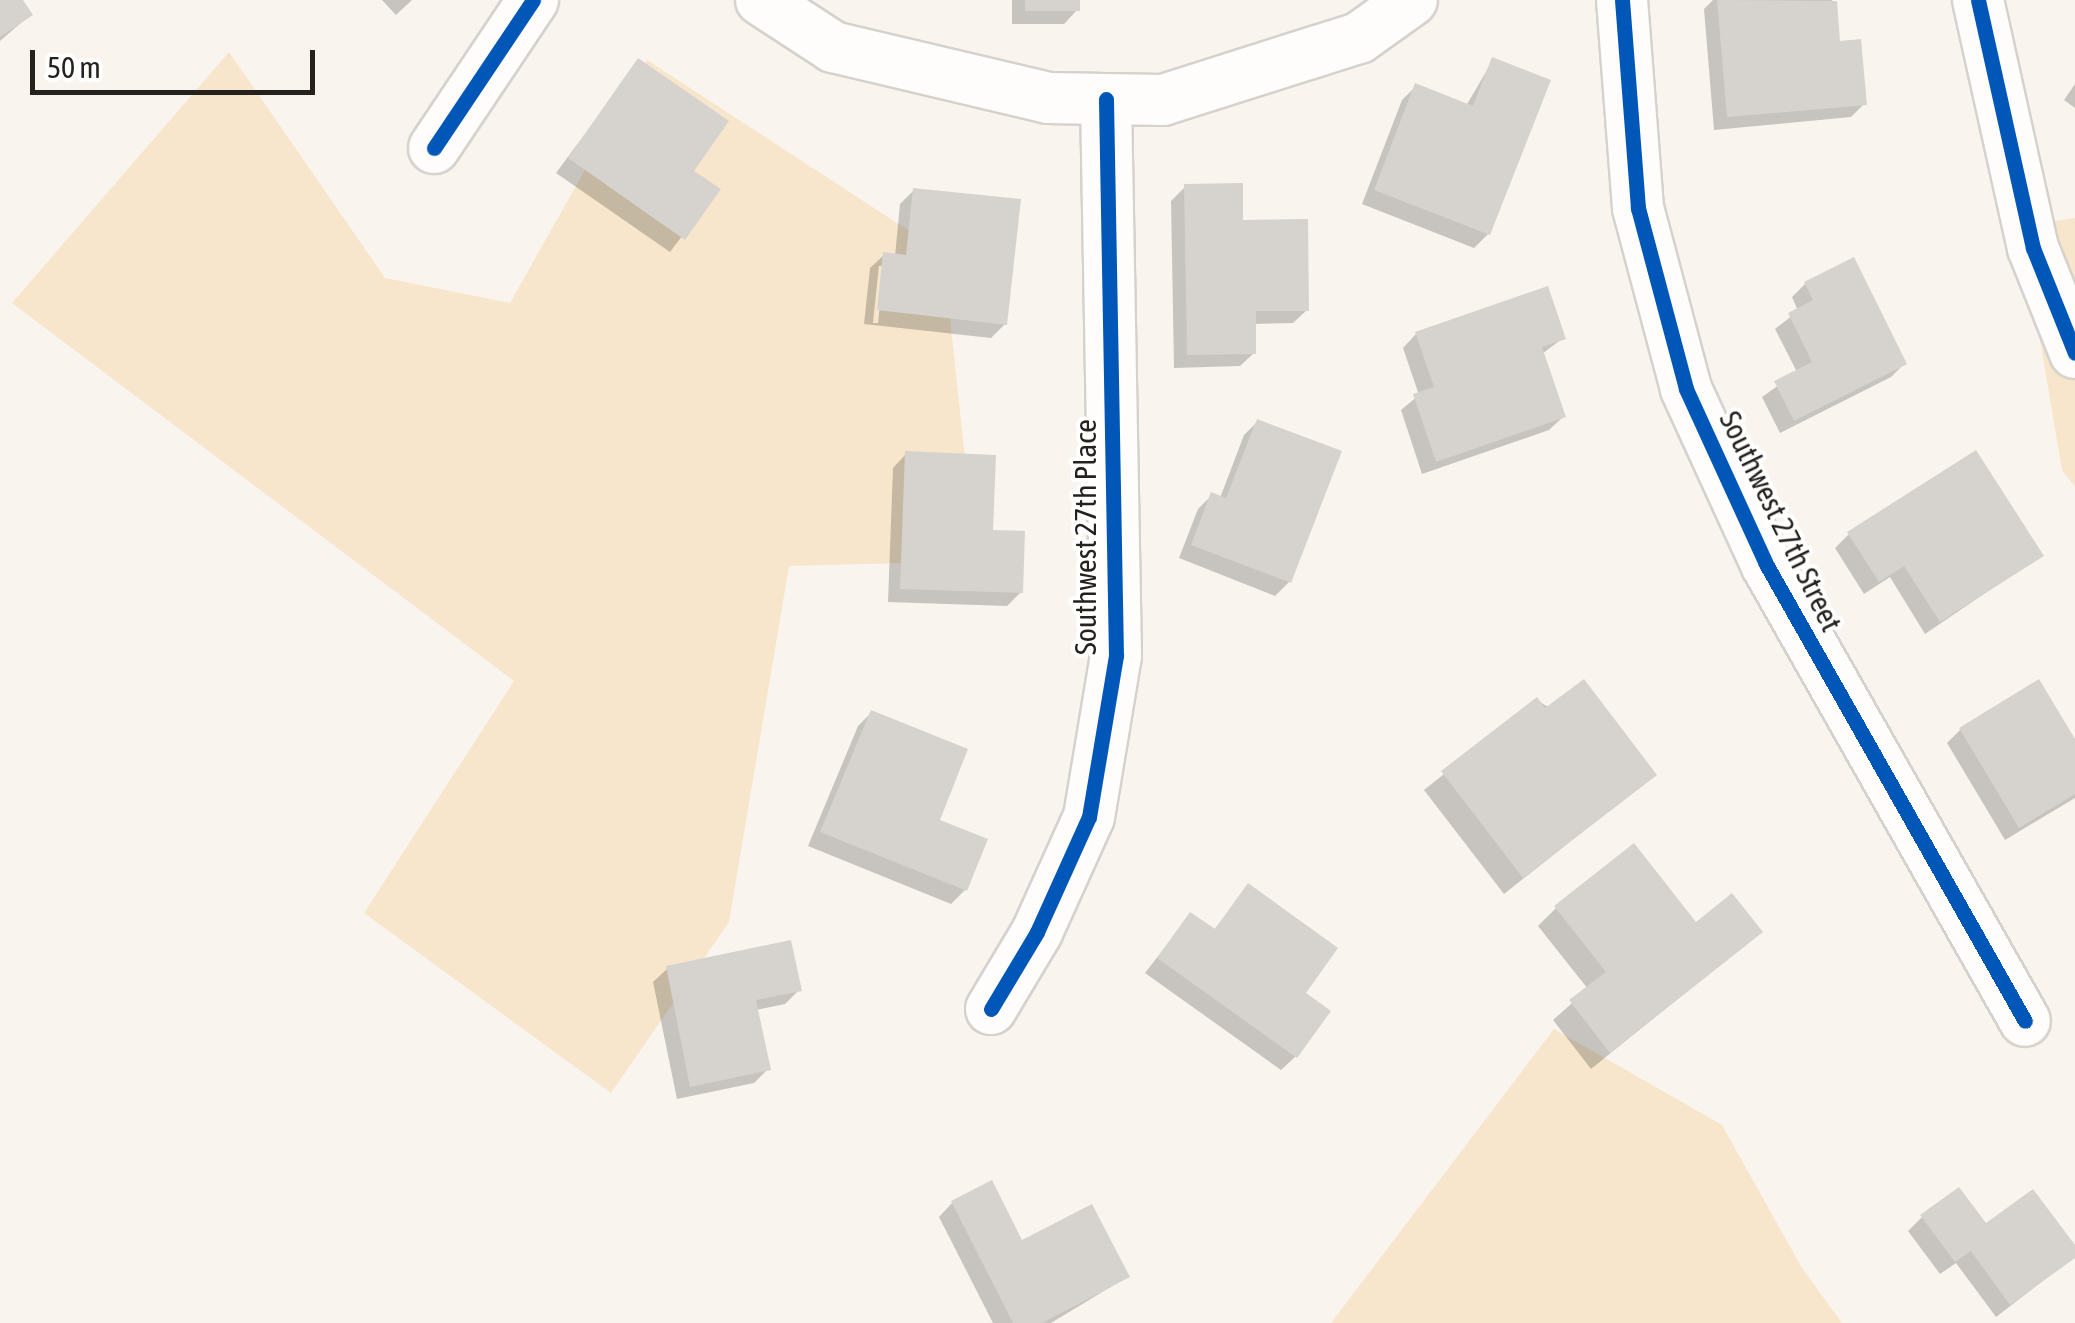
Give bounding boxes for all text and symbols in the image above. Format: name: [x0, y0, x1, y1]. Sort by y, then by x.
scale bar: [35, 30, 320, 92]
text: 50 m: [47, 50, 101, 84]
street label: Southwest 27th Street: [1712, 405, 1850, 637]
street label: Southwest 27th Place: [1067, 419, 1103, 655]

